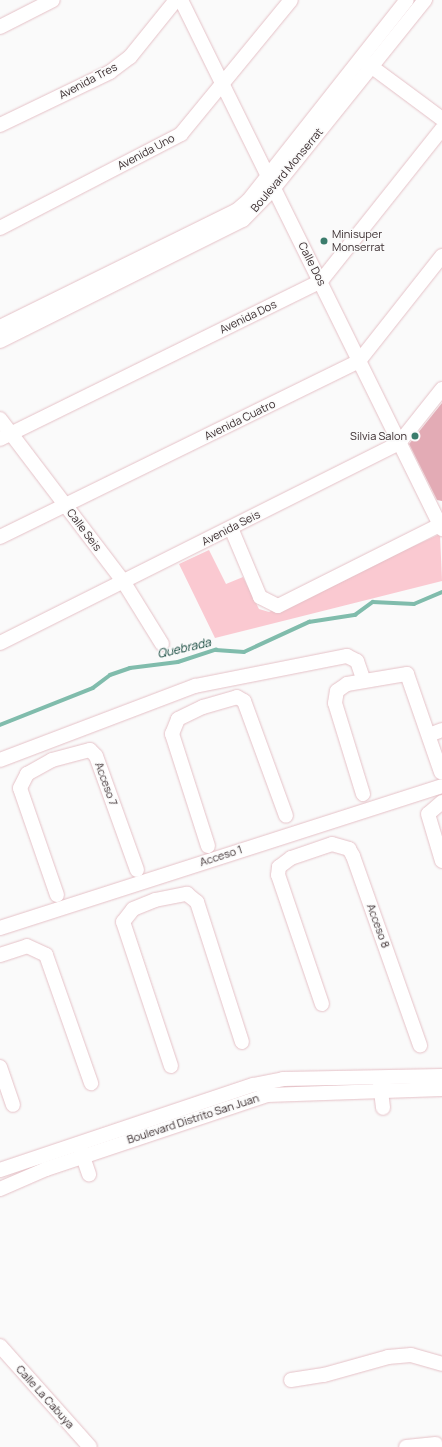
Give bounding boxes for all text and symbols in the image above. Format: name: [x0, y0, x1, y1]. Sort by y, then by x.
street label: Avenida Tres: [57, 60, 119, 102]
street label: Boulevard Monserrat: [248, 125, 326, 215]
street label: Avenida Uno: [115, 131, 177, 173]
place label: Minisuper Monserrat: [332, 228, 385, 254]
marker: Minisuper Monserrat: [319, 236, 329, 246]
street label: Calle Dos: [295, 240, 329, 288]
street label: Avenida Dos: [217, 298, 279, 336]
street label: Avenida Cuatro: [202, 397, 278, 443]
place label: Silvia Salon: [350, 429, 407, 443]
marker: Silvia Salon: [410, 431, 420, 441]
street label: Calle Seis: [64, 506, 104, 554]
street label: Avenida Seis: [200, 508, 262, 548]
water label: Quebrada: [156, 635, 212, 661]
street label: Acceso 7: [92, 760, 120, 808]
street label: Acceso 1: [198, 843, 244, 869]
street label: Acceso 8: [364, 902, 392, 950]
street label: Boulevard Distrito San Juan: [125, 1091, 261, 1147]
street label: Calle La Cabuya: [13, 1363, 77, 1431]

